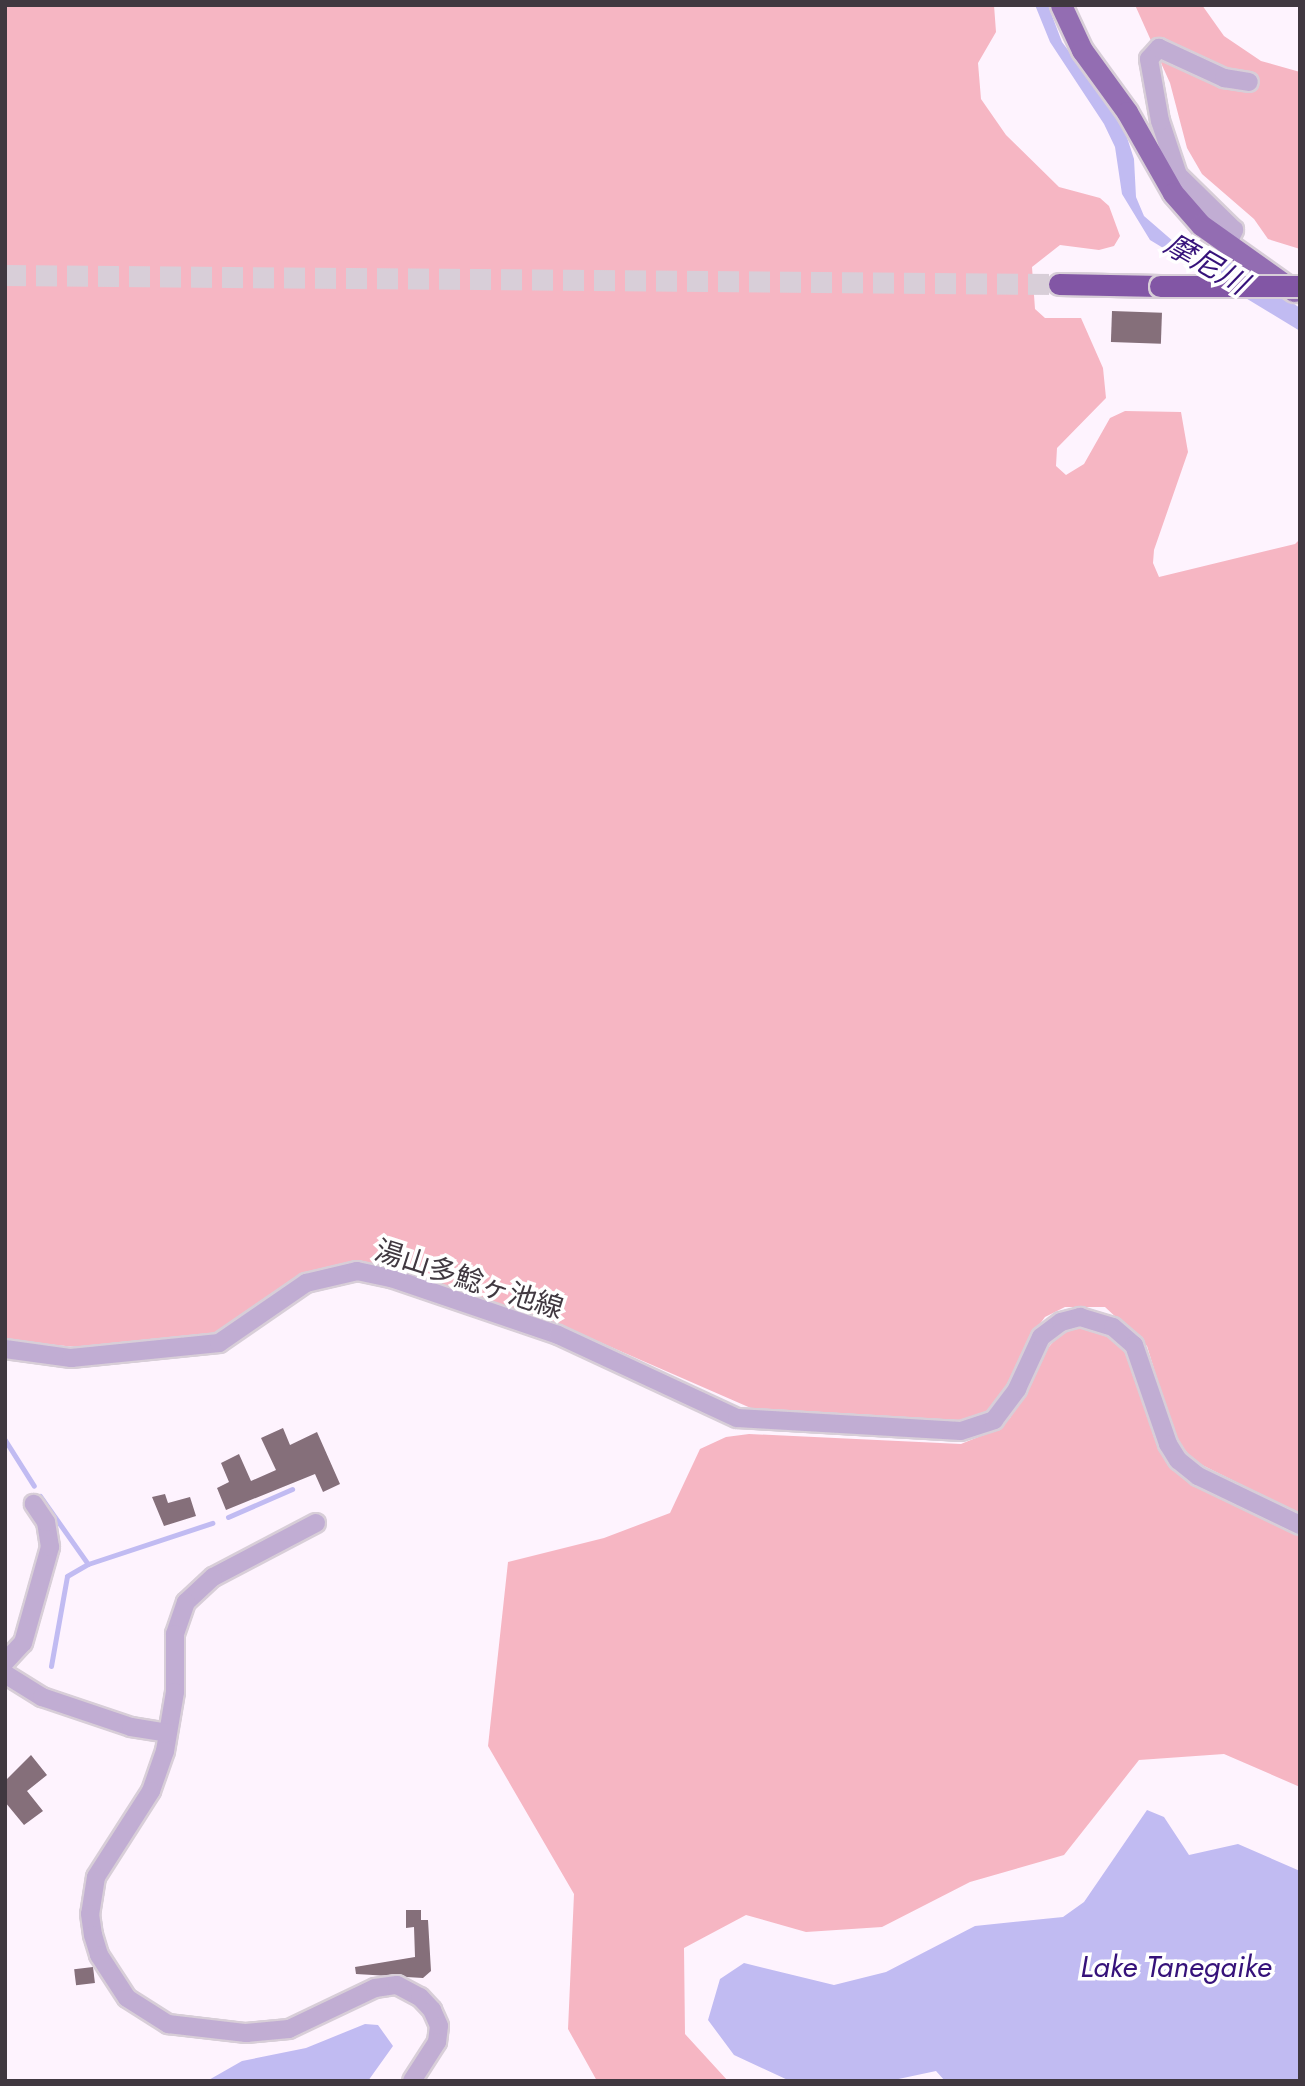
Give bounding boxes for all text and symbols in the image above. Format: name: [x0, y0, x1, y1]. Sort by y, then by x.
water label: 摩尼川: [1158, 226, 1254, 302]
street label: 湯山多鯰ヶ池線: [371, 1234, 567, 1326]
water label: Lake Tanegaike: [1080, 1949, 1272, 1985]

